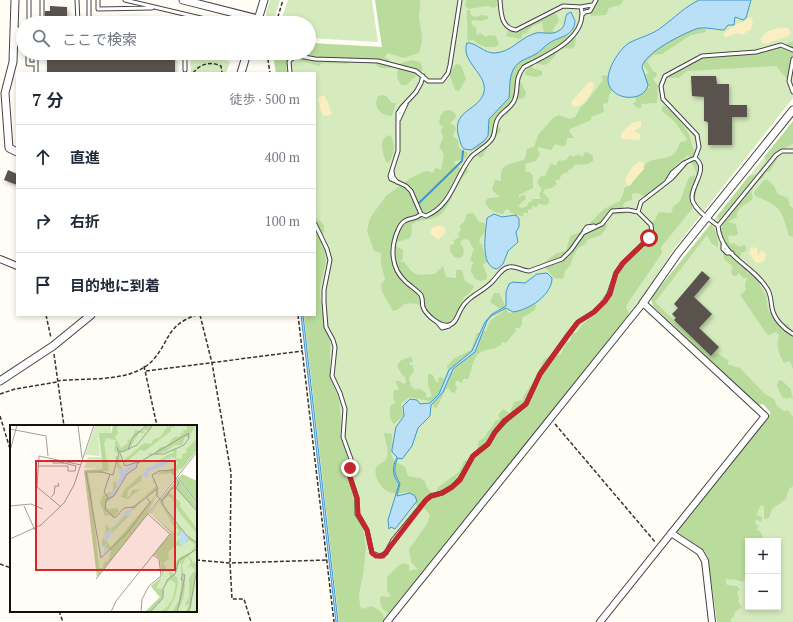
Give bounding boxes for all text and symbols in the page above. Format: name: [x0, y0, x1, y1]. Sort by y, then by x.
search box: [16, 16, 316, 60]
icon: search: [30, 27, 52, 49]
text: ここで検索: [62, 29, 137, 49]
text: 7 分: [32, 88, 63, 111]
text: 徒歩 · 500 m: [229, 90, 300, 108]
icon: ahead: [32, 146, 54, 168]
text: 直進: [70, 147, 100, 167]
text: 400 m: [265, 148, 300, 166]
icon: right: [32, 210, 54, 232]
text: 右折: [70, 211, 100, 231]
text: 100 m: [265, 212, 300, 230]
route start: [640, 229, 658, 247]
icon: arrive: [32, 274, 54, 296]
text: 目的地に到着: [70, 275, 160, 295]
inset map: [10, 425, 197, 612]
route end: [341, 459, 359, 477]
map controls: [745, 538, 781, 610]
button: +: [745, 538, 781, 574]
button: −: [745, 574, 781, 610]

